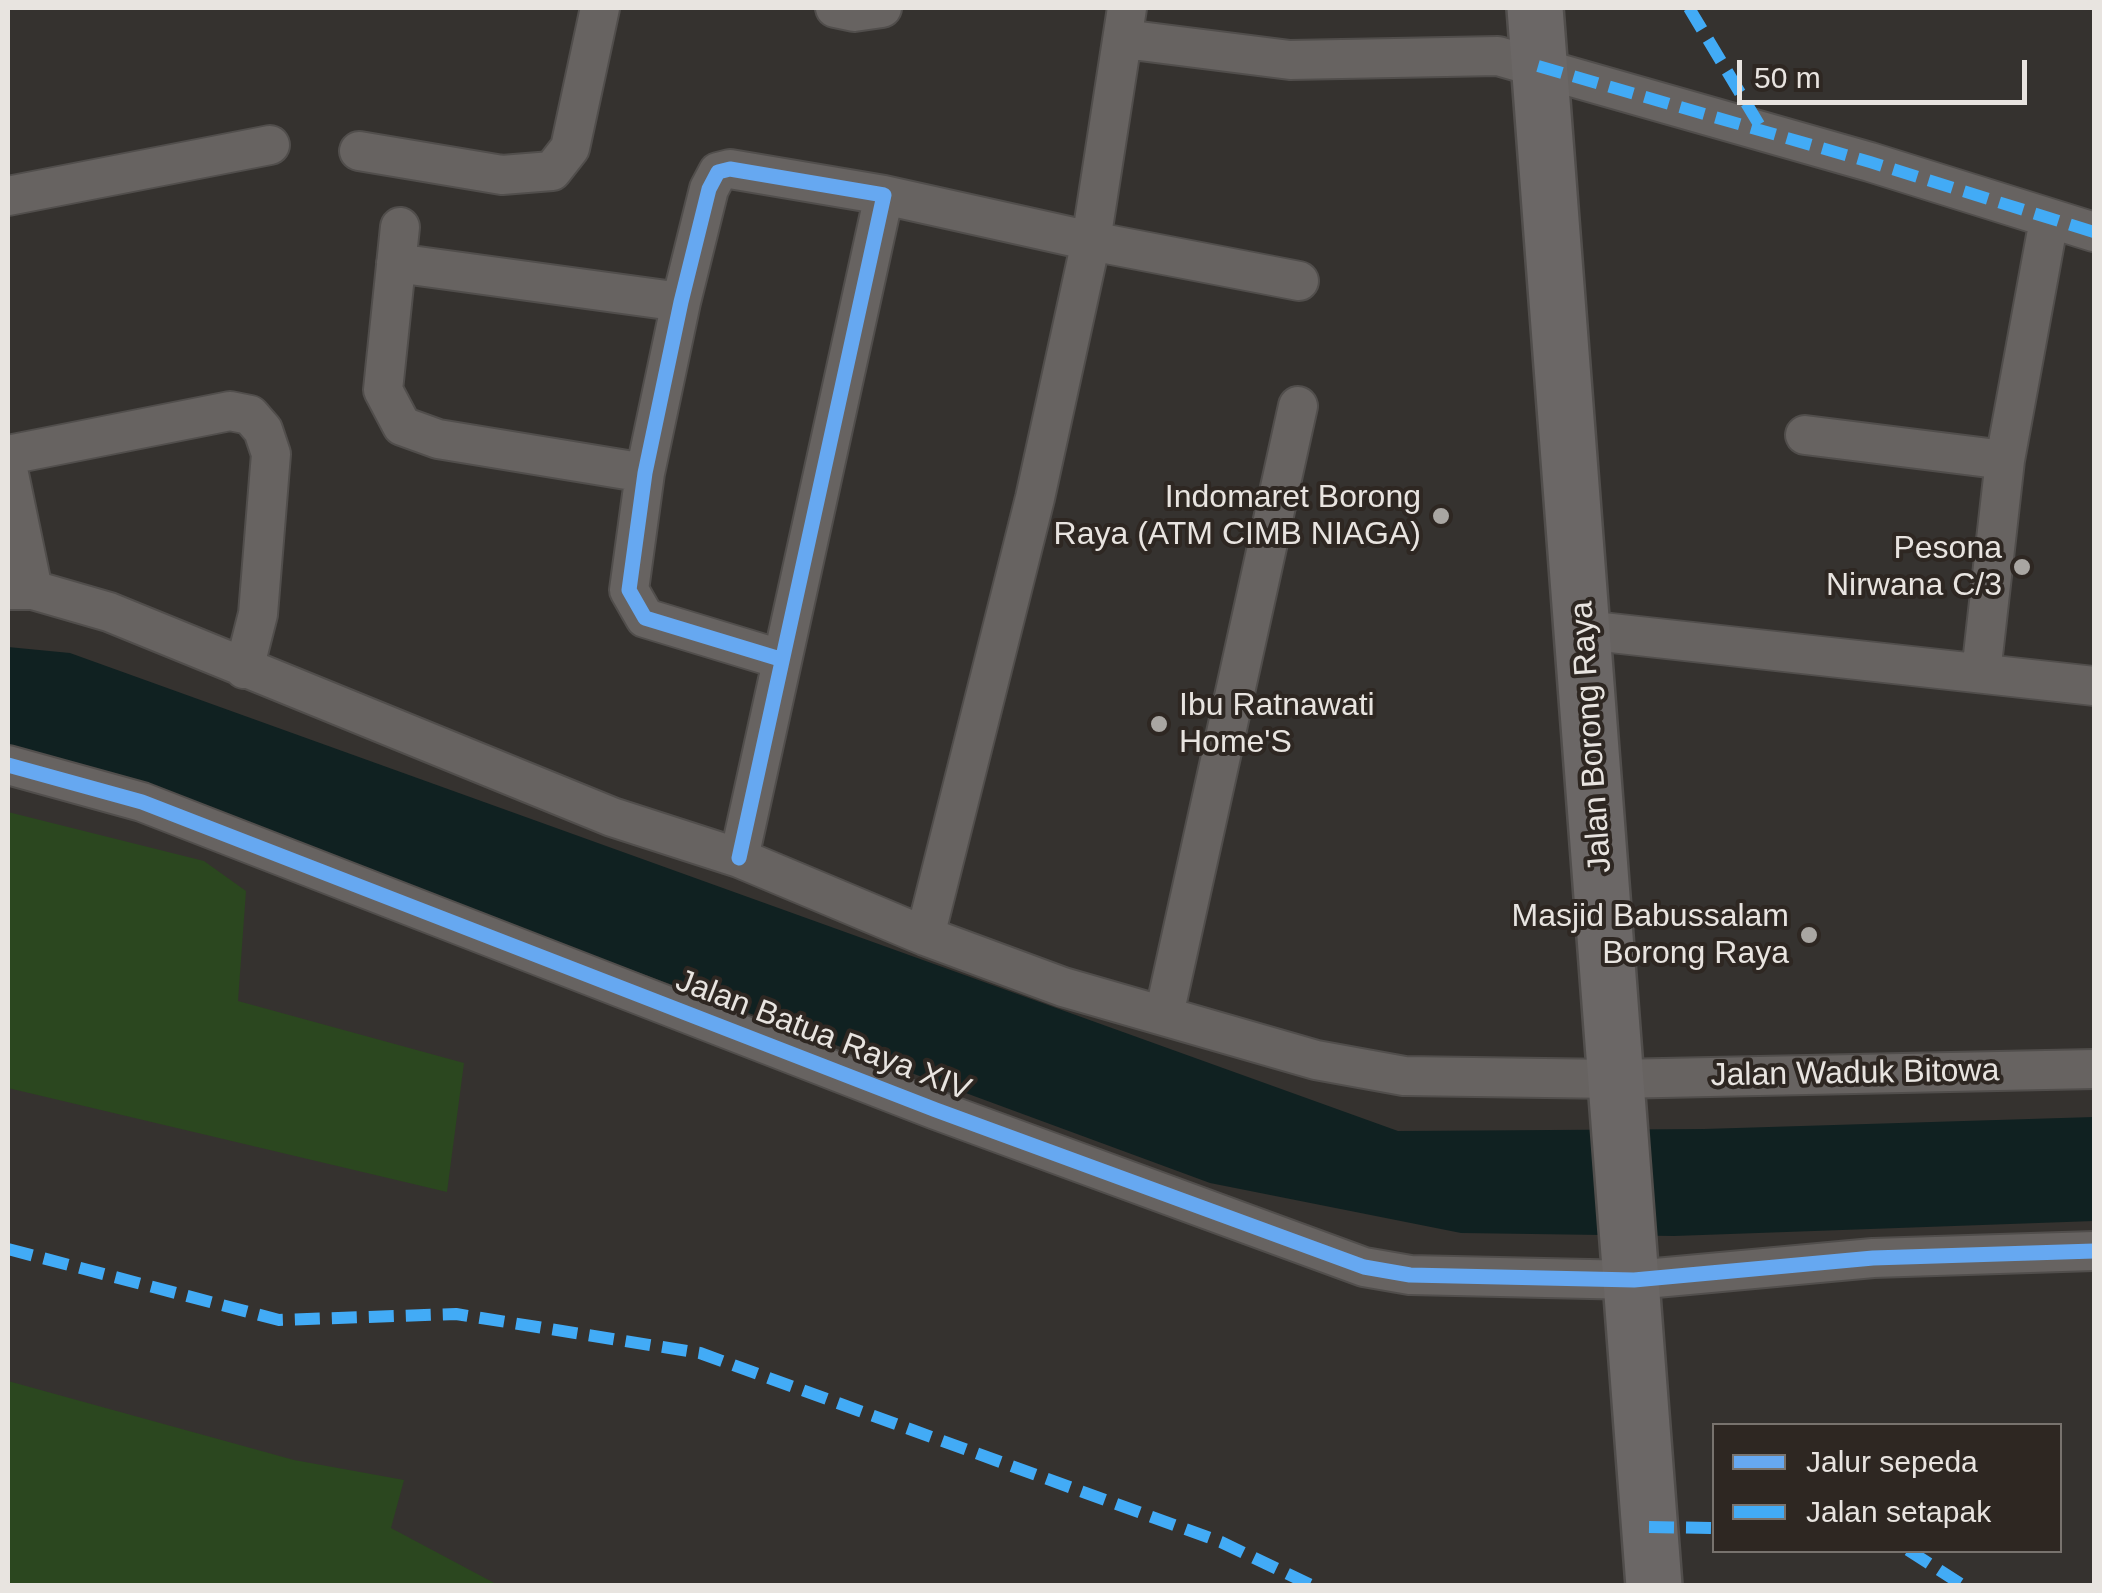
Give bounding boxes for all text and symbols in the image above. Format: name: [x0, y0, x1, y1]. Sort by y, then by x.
scale bar: [1742, 40, 2032, 102]
text: 50 m: [1754, 61, 1821, 94]
place label: Indomaret Borong Raya (ATM CIMB NIAGA): [1054, 479, 1421, 554]
marker: Indomaret Borong Raya (ATM CIMB NIAGA): [1430, 505, 1452, 527]
place label: Pesona Nirwana C/3: [1826, 530, 2002, 605]
marker: Pesona Nirwana C/3: [2011, 556, 2033, 578]
street label: Jalan Borong Raya: [1563, 600, 1621, 874]
place label: Ibu Ratnawati Home'S: [1179, 687, 1375, 762]
marker: Ibu Ratnawati Home'S: [1148, 713, 1170, 735]
place label: Masjid Babussalam Borong Raya: [1512, 898, 1789, 973]
marker: Masjid Babussalam Borong Raya: [1798, 924, 1820, 946]
street label: Jalan Batua Raya XIV: [670, 962, 976, 1110]
street label: Jalan Waduk Bitowa: [1710, 1052, 2000, 1096]
legend: [1712, 1423, 2062, 1553]
text: Jalur sepeda: [1806, 1445, 1978, 1478]
text: Jalan setapak: [1806, 1495, 1991, 1528]

